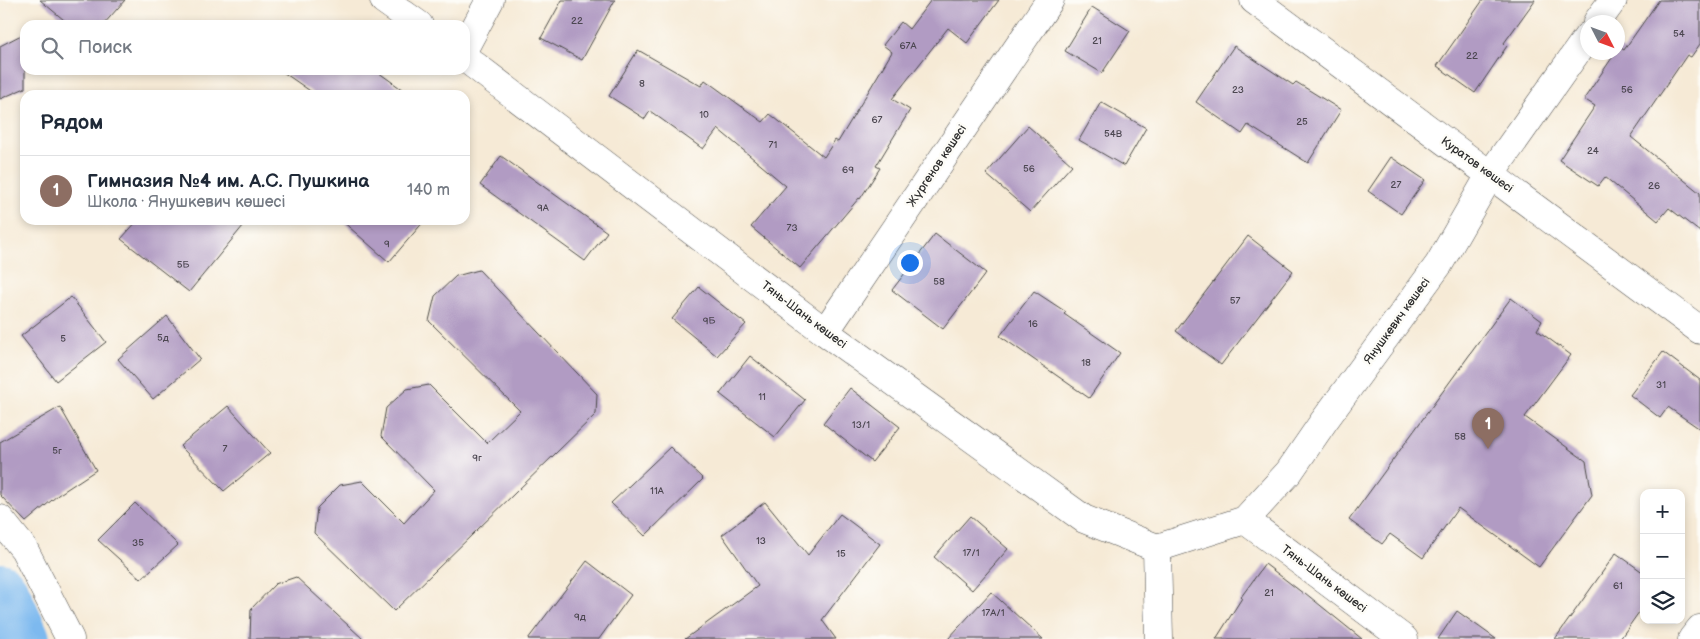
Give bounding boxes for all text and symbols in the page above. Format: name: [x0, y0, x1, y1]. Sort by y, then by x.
house number: 22: [571, 15, 583, 27]
north arrow: [1580, 15, 1625, 60]
search box: [20, 20, 470, 75]
house number: 54: [1673, 28, 1685, 40]
icon: search: [38, 34, 66, 62]
house number: 21: [1092, 35, 1102, 47]
text: Поиск: [78, 36, 132, 59]
house number: 67А: [899, 40, 917, 52]
house number: 22: [1466, 50, 1478, 62]
house number: 8: [639, 78, 645, 90]
house number: 23: [1232, 84, 1244, 96]
house number: 56: [1621, 84, 1633, 96]
house number: 10: [699, 109, 709, 121]
text: Рядом: [40, 110, 103, 135]
house number: 67: [871, 114, 883, 126]
house number: 25: [1296, 116, 1308, 128]
street label: Жүргенов көшесі: [904, 122, 970, 210]
house number: 54В: [1104, 128, 1123, 140]
street label: Куратов көшесі: [1438, 134, 1516, 196]
house number: 71: [769, 139, 778, 151]
house number: 24: [1587, 145, 1599, 157]
house number: 56: [1023, 163, 1035, 175]
house number: 69: [842, 164, 854, 176]
text: Гимназия №4 им. А.С. Пушкина: [87, 170, 369, 193]
house number: 27: [1391, 179, 1401, 191]
house number: 26: [1648, 180, 1660, 192]
text: 1: [53, 181, 59, 200]
text: 140 m: [407, 181, 450, 200]
text: Школа · Янушкевич көшесі: [87, 193, 285, 212]
house number: 9А: [537, 202, 550, 214]
house number: 73: [786, 222, 798, 234]
house number: 9: [384, 238, 390, 250]
your location: [897, 250, 923, 276]
house number: 5Б: [177, 259, 189, 271]
street label: Янушкевич көшесі: [1361, 275, 1433, 367]
house number: 58: [933, 276, 945, 288]
street label: Тянь-Шань көшесі: [758, 278, 850, 352]
house number: 57: [1230, 295, 1240, 307]
house number: 9Б: [703, 315, 715, 327]
house number: 16: [1028, 318, 1038, 330]
house number: 5д: [157, 332, 169, 344]
house number: 5: [60, 333, 66, 345]
house number: 18: [1081, 357, 1091, 369]
house number: 31: [1656, 379, 1666, 391]
house number: 11: [758, 391, 766, 403]
pin: 1: [1472, 408, 1504, 449]
house number: 13/1: [852, 419, 870, 431]
house number: 58: [1454, 431, 1466, 443]
house number: 7: [223, 443, 228, 455]
house number: 5г: [52, 445, 62, 457]
house number: 9г: [472, 452, 482, 464]
house number: 11А: [650, 485, 665, 497]
map controls: [1640, 489, 1685, 624]
button: +: [1640, 489, 1685, 534]
button: −: [1640, 534, 1685, 579]
house number: 13: [756, 535, 766, 547]
house number: 35: [132, 537, 144, 549]
street label: Тянь-Шань көшесі: [1278, 542, 1370, 616]
house number: 17/1: [962, 547, 980, 559]
house number: 15: [836, 548, 846, 560]
button: layers: [1640, 579, 1685, 624]
house number: 61: [1613, 580, 1623, 592]
house number: 21: [1264, 587, 1274, 599]
house number: 17А/1: [981, 607, 1005, 619]
house number: 9д: [574, 611, 586, 623]

